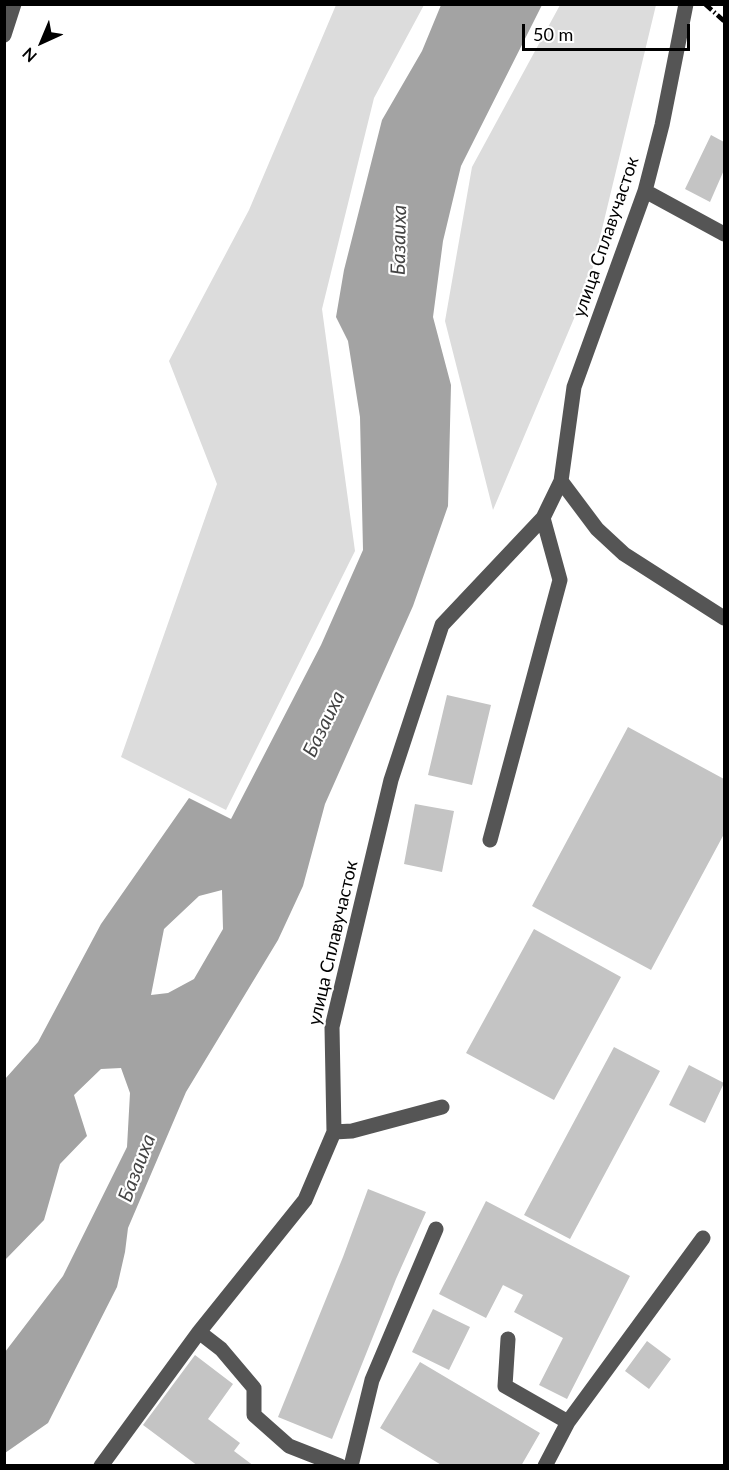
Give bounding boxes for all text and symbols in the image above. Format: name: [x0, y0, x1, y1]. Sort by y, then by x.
north arrow: [12, 12, 72, 72]
scale bar: [525, 12, 693, 50]
text: 50 m: [533, 23, 573, 45]
text: N: [18, 44, 40, 66]
street label: улица Сплавучасток: [568, 154, 644, 320]
water label: Базаиха: [386, 205, 412, 275]
water label: Базаиха: [298, 687, 350, 761]
street label: улица Сплавучасток: [304, 859, 362, 1027]
water label: Базаиха: [113, 1131, 161, 1205]

